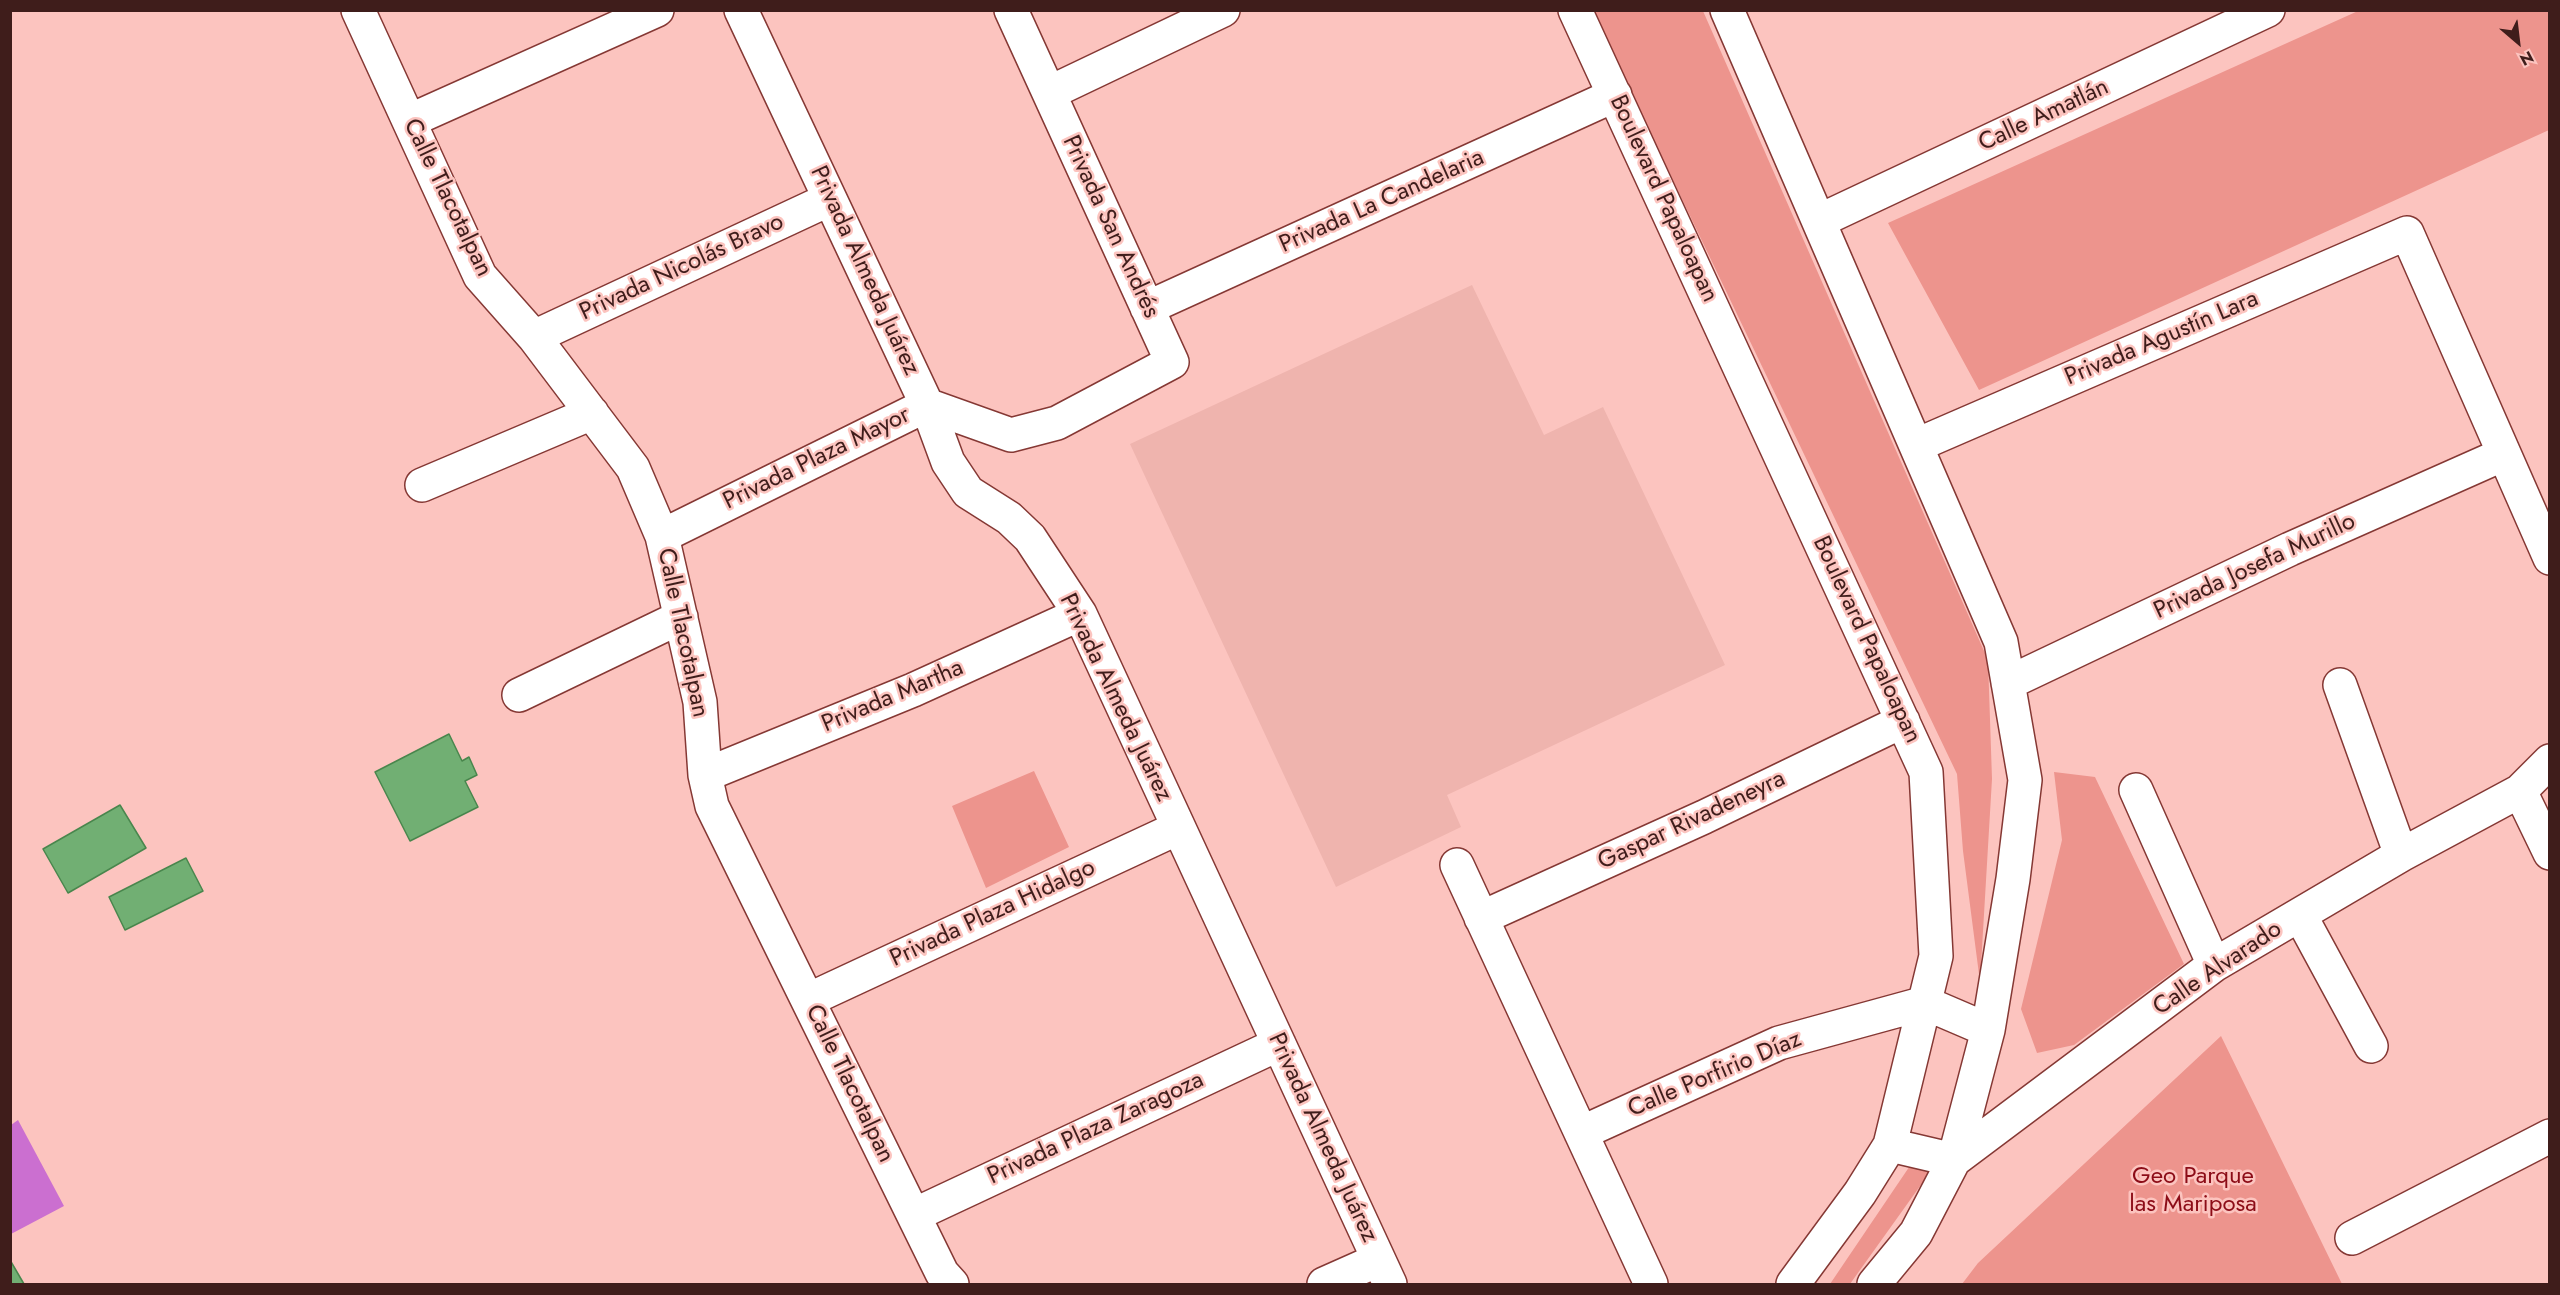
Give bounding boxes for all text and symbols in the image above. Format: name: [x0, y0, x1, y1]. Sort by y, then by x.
north arrow: [2488, 12, 2548, 72]
text: N: [2516, 45, 2538, 71]
street label: Calle Amatlán: [1974, 73, 2114, 159]
street label: Boulevard Papaloapan: [1602, 91, 1724, 307]
street label: Calle Tlacotalpan: [396, 114, 498, 282]
street label: Privada San Andrés: [1055, 131, 1165, 323]
street label: Privada La Candelaria: [1275, 144, 1489, 260]
street label: Privada Almeda Juárez: [803, 162, 925, 380]
street label: Privada Nicolás Bravo: [576, 208, 788, 328]
street label: Privada Agustín Lara: [2061, 285, 2263, 393]
street label: Privada Plaza Mayor: [719, 401, 915, 517]
street label: Privada Josefa Murillo: [2150, 508, 2360, 626]
street label: Boulevard Papaloapan: [1805, 532, 1927, 748]
street label: Calle Tlacotalpan: [650, 546, 714, 720]
street label: Privada Almeda Juárez: [1052, 589, 1178, 807]
street label: Privada Martha: [818, 654, 968, 740]
street label: Gaspar Rivadeneyra: [1594, 765, 1790, 877]
street label: Privada Plaza Hidalgo: [886, 854, 1100, 974]
street label: Calle Alvarado: [2148, 916, 2288, 1022]
street label: Calle Tlacotalpan: [798, 1000, 900, 1168]
street label: Calle Porfirio Díaz: [1624, 1026, 1806, 1124]
street label: Privada Almeda Juárez: [1261, 1029, 1383, 1247]
street label: Privada Plaza Zaragoza: [983, 1066, 1209, 1192]
park label: Geo Parque las Mariposa: [2129, 1163, 2257, 1219]

